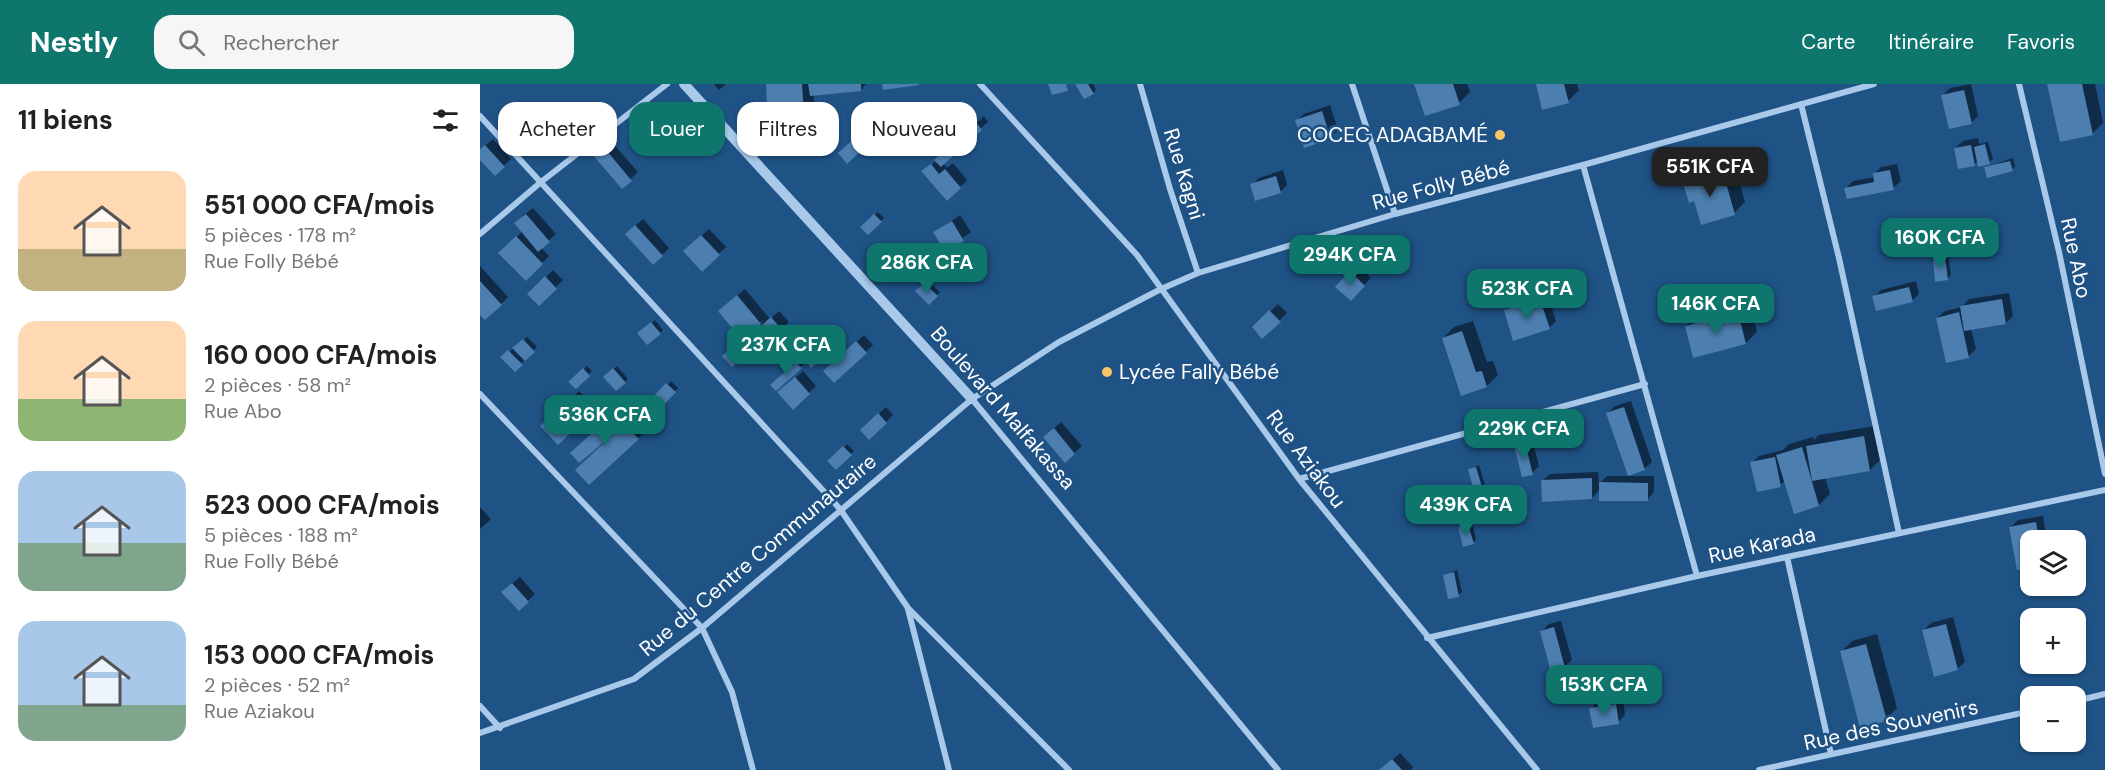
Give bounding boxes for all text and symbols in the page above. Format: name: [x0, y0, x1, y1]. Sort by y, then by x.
search box: [154, 15, 574, 69]
text: Nestly: [30, 24, 118, 61]
icon: search: [175, 26, 208, 59]
text: Rechercher: [223, 28, 340, 57]
text: Carte: [1801, 28, 1855, 56]
text: Itinéraire: [1888, 28, 1974, 56]
text: Favoris: [2007, 28, 2075, 56]
chip: Acheter: [498, 102, 617, 156]
chip: Louer: [629, 102, 725, 156]
chip: Filtres: [737, 102, 839, 156]
chip: Nouveau: [851, 102, 977, 156]
text: 11 biens: [18, 103, 113, 137]
icon: filters: [429, 104, 462, 137]
place label: COCEC ADAGBAMÉ: [1297, 121, 1488, 149]
street label: Rue Kagni: [1157, 125, 1211, 223]
marker: COCEC ADAGBAMÉ: [1493, 128, 1507, 142]
pin: 551K CFA: [1648, 147, 1772, 198]
street label: Rue Folly Bébé: [1369, 153, 1513, 217]
text: 551K CFA: [1666, 153, 1754, 179]
text: 551 000 CFA/mois: [204, 188, 435, 222]
icon: home: [66, 195, 138, 267]
street label: Rue Abo: [2054, 215, 2098, 301]
pin: 160K CFA: [1878, 218, 2002, 269]
text: 5 pièces · 178 m²: [204, 222, 356, 248]
text: 160K CFA: [1895, 224, 1985, 250]
pin: 294K CFA: [1288, 235, 1412, 286]
text: 294K CFA: [1303, 241, 1397, 267]
pin: 286K CFA: [865, 243, 989, 294]
text: Rue Folly Bébé: [204, 248, 339, 274]
text: 286K CFA: [880, 249, 974, 275]
pin: 523K CFA: [1465, 269, 1589, 320]
text: 523K CFA: [1481, 275, 1573, 301]
pin: 146K CFA: [1654, 284, 1778, 335]
text: 146K CFA: [1671, 290, 1761, 316]
street label: Boulevard Malfakassa: [924, 320, 1082, 496]
pin: 237K CFA: [724, 325, 848, 376]
text: 237K CFA: [741, 331, 831, 357]
text: 160 000 CFA/mois: [204, 338, 437, 372]
icon: home: [66, 345, 138, 417]
place label: Lycée Fally Bébé: [1119, 358, 1279, 386]
marker: Lycée Fally Bébé: [1100, 365, 1114, 379]
text: 2 pièces · 58 m²: [204, 372, 351, 398]
pin: 536K CFA: [543, 395, 667, 446]
text: Rue Abo: [204, 398, 282, 424]
text: 536K CFA: [558, 401, 652, 427]
street label: Rue Aziakou: [1260, 404, 1352, 514]
pin: 229K CFA: [1462, 409, 1586, 460]
text: 229K CFA: [1478, 415, 1570, 441]
street label: Rue du Centre Communautaire: [634, 447, 883, 663]
pin: 439K CFA: [1404, 485, 1528, 536]
text: 523 000 CFA/mois: [204, 488, 440, 522]
text: 439K CFA: [1419, 491, 1513, 517]
icon: home: [66, 495, 138, 567]
street label: Rue Karada: [1706, 520, 1818, 570]
text: 5 pièces · 188 m²: [204, 522, 358, 548]
map controls: [2020, 530, 2086, 752]
button: layers: [2020, 530, 2086, 596]
text: Rue Folly Bébé: [204, 548, 339, 574]
button: +: [2020, 608, 2086, 674]
text: 153 000 CFA/mois: [204, 638, 434, 672]
icon: home: [66, 645, 138, 717]
pin: 153K CFA: [1542, 665, 1666, 716]
text: 153K CFA: [1560, 671, 1648, 697]
text: 2 pièces · 52 m²: [204, 672, 350, 698]
button: −: [2020, 686, 2086, 752]
street label: Rue des Souvenirs: [1801, 693, 1981, 757]
text: Rue Aziakou: [204, 698, 315, 724]

